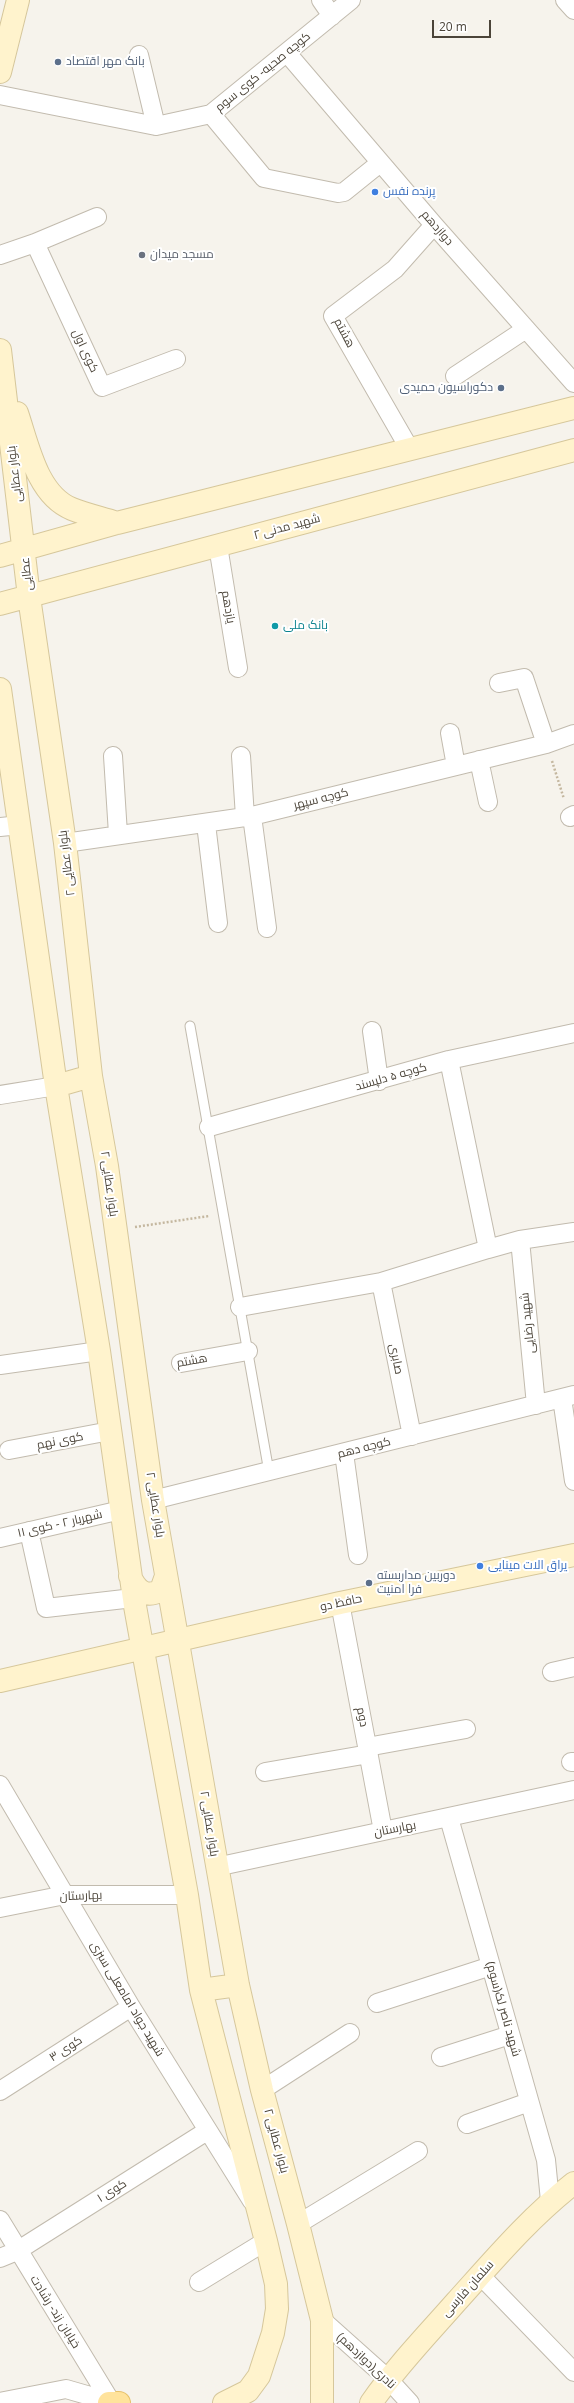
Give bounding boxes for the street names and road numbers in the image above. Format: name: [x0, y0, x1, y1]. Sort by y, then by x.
street label: کوچه صحیه- کوی سوم: [212, 29, 314, 115]
street label: دوازدهم: [418, 207, 456, 249]
street label: هشتم: [330, 316, 358, 350]
street label: کوی اول: [69, 327, 101, 375]
street label: بلوار عطایی: [4, 445, 26, 503]
street label: شهید مدنی ۲: [252, 511, 322, 543]
street label: عطایی: [18, 557, 36, 591]
street label: یازدهم: [218, 589, 238, 625]
street label: کوچه سپهر: [292, 785, 350, 813]
street label: بلوار عطایی ۲: [56, 829, 78, 897]
street label: کوچه ۵ دلپسند: [354, 1060, 428, 1094]
street label: بلوار عطایی ۲: [97, 1150, 121, 1218]
street label: شهید رضایی: [518, 1292, 538, 1354]
street label: صابری: [386, 1342, 406, 1376]
street label: هشتم: [175, 1351, 209, 1371]
street label: کوی نهم: [35, 1429, 85, 1453]
street label: کوچه دهم: [336, 1434, 392, 1462]
street label: بلوار عطایی ۲: [143, 1471, 167, 1539]
street label: شهریار ۲ - کوی ۱۱: [16, 1507, 104, 1541]
street label: حافظ دو: [319, 1592, 363, 1614]
street label: دوم: [353, 1706, 371, 1728]
street label: بلوار عطایی ۲: [197, 1790, 221, 1858]
street label: بهارستان: [373, 1818, 417, 1840]
street label: بهارستان: [59, 1888, 103, 1904]
street label: شهید جواد امامعلی سبزی: [87, 1939, 167, 2059]
street label: شهید ناصر لک(سوم): [483, 1960, 523, 2058]
street label: کوی ۳: [47, 2033, 85, 2065]
street label: بلوار عطایی ۲: [260, 2107, 292, 2175]
street label: کوی ۱: [95, 2176, 129, 2206]
street label: سلمان فارسی: [439, 2258, 497, 2320]
street label: خیابان زند- رشادت: [27, 2273, 83, 2351]
street label: نادری(دوازدهم): [333, 2330, 399, 2392]

